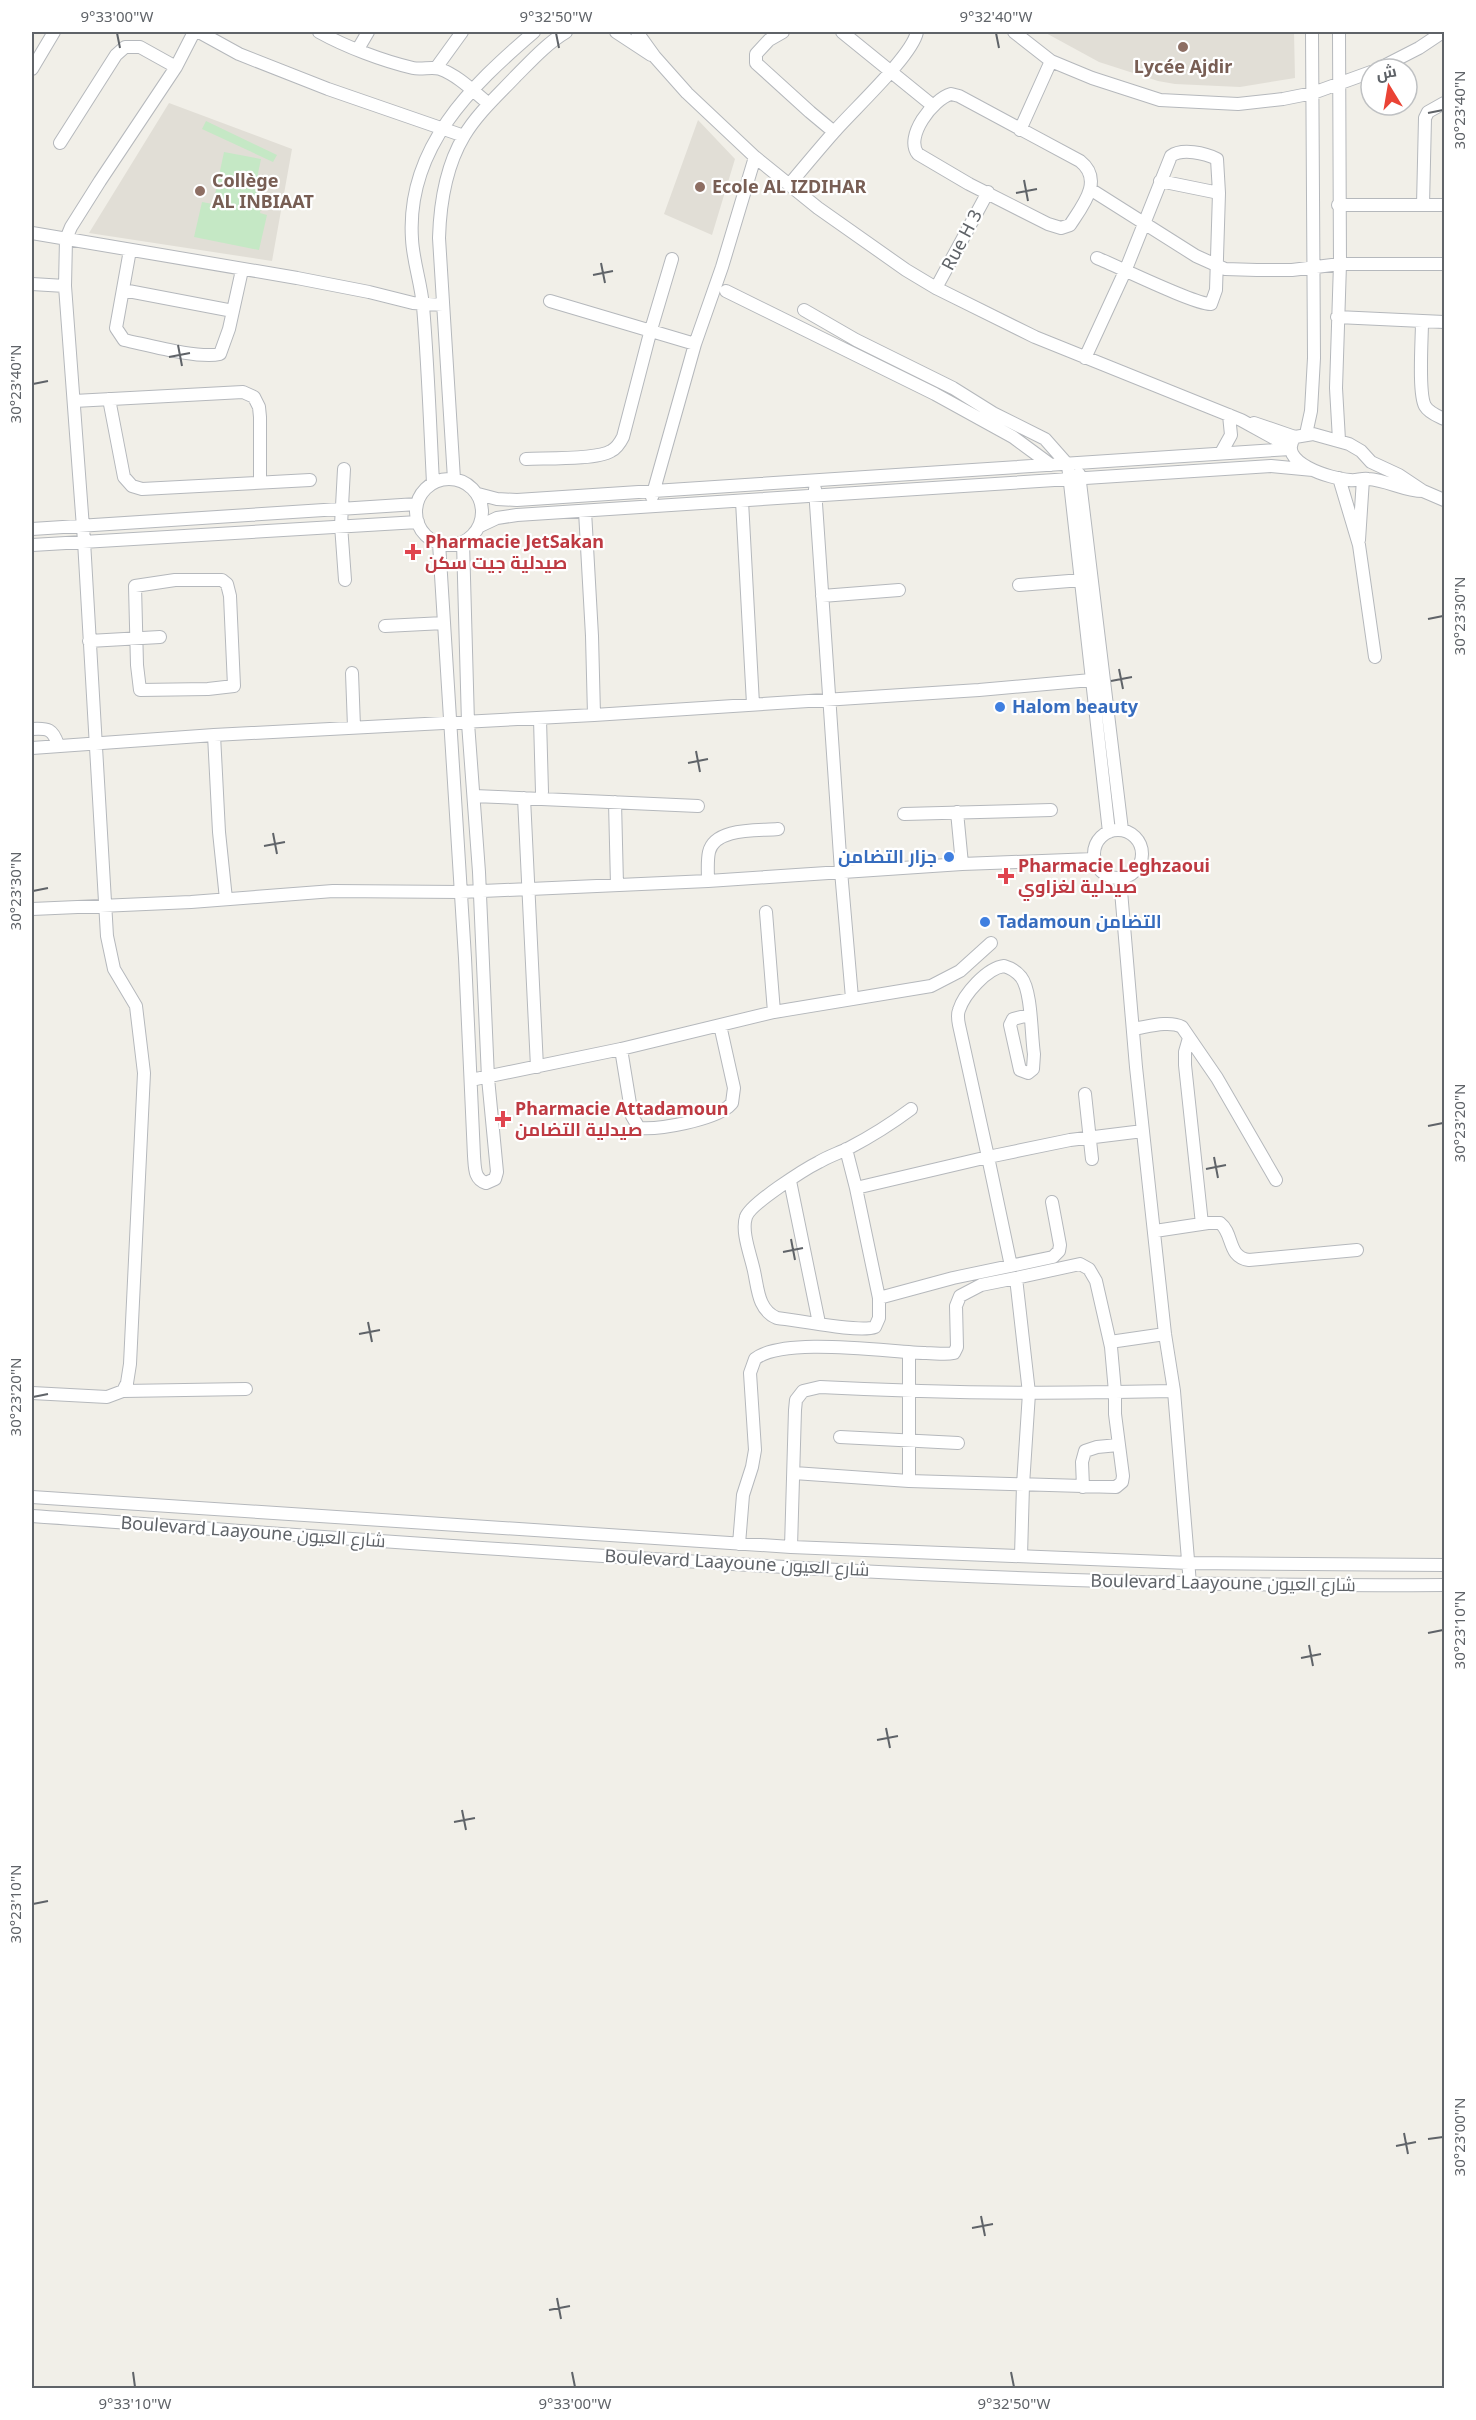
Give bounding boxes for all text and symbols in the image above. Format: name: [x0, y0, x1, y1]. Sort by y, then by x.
text: 9°33'00"W: [80, 6, 154, 26]
text: 9°32'50"W: [519, 6, 593, 26]
text: 9°32'40"W: [959, 6, 1033, 26]
marker: Lycée Ajdir: [1176, 40, 1190, 54]
place label: Lycée Ajdir: [1134, 54, 1232, 78]
north arrow: [1359, 57, 1419, 117]
text: ش: [1374, 60, 1398, 85]
text: 30°23'40"N: [1449, 71, 1469, 149]
place label: Collège AL INBIAAT: [212, 168, 314, 213]
place label: Ecole AL IZDIHAR: [712, 174, 866, 198]
marker: Ecole AL IZDIHAR: [693, 180, 707, 194]
marker: Collège AL INBIAAT: [193, 184, 207, 198]
street label: Rue H 3: [935, 205, 987, 274]
text: 30°23'40"N: [5, 345, 25, 423]
place label: Pharmacie JetSakan صيدلية جيت سكن: [425, 529, 604, 574]
marker: Pharmacie JetSakan صيدلية جيت سكن: [406, 545, 420, 559]
text: 30°23'30"N: [1449, 577, 1469, 655]
place label: Halom beauty: [1012, 694, 1139, 718]
marker: Halom beauty: [993, 700, 1007, 714]
place label: جزار التضامن: [838, 844, 937, 868]
marker: جزار التضامن: [942, 850, 956, 864]
text: 30°23'30"N: [5, 852, 25, 930]
place label: Pharmacie Leghzaoui صيدلية لغزاوي: [1018, 853, 1210, 901]
marker: Pharmacie Leghzaoui صيدلية لغزاوي: [999, 869, 1013, 883]
place label: Tadamoun التضامن: [997, 909, 1162, 933]
marker: Tadamoun التضامن: [978, 915, 992, 929]
text: 30°23'20"N: [1449, 1084, 1469, 1162]
place label: Pharmacie Attadamoun صيدلية التضامن: [515, 1096, 728, 1141]
marker: Pharmacie Attadamoun صيدلية التضامن: [496, 1112, 510, 1126]
text: 30°23'20"N: [5, 1358, 25, 1436]
street label: Boulevard Laayoune شارع العيون: [120, 1510, 386, 1553]
street label: Boulevard Laayoune شارع العيون: [604, 1543, 870, 1582]
street label: Boulevard Laayoune شارع العيون: [1090, 1568, 1356, 1597]
text: 30°23'10"N: [1449, 1591, 1469, 1669]
text: 30°23'10"N: [5, 1865, 25, 1943]
text: 30°23'00"N: [1449, 2098, 1469, 2176]
text: 9°33'10"W: [98, 2393, 172, 2413]
text: 9°33'00"W: [538, 2393, 612, 2413]
text: 9°32'50"W: [977, 2393, 1051, 2413]

